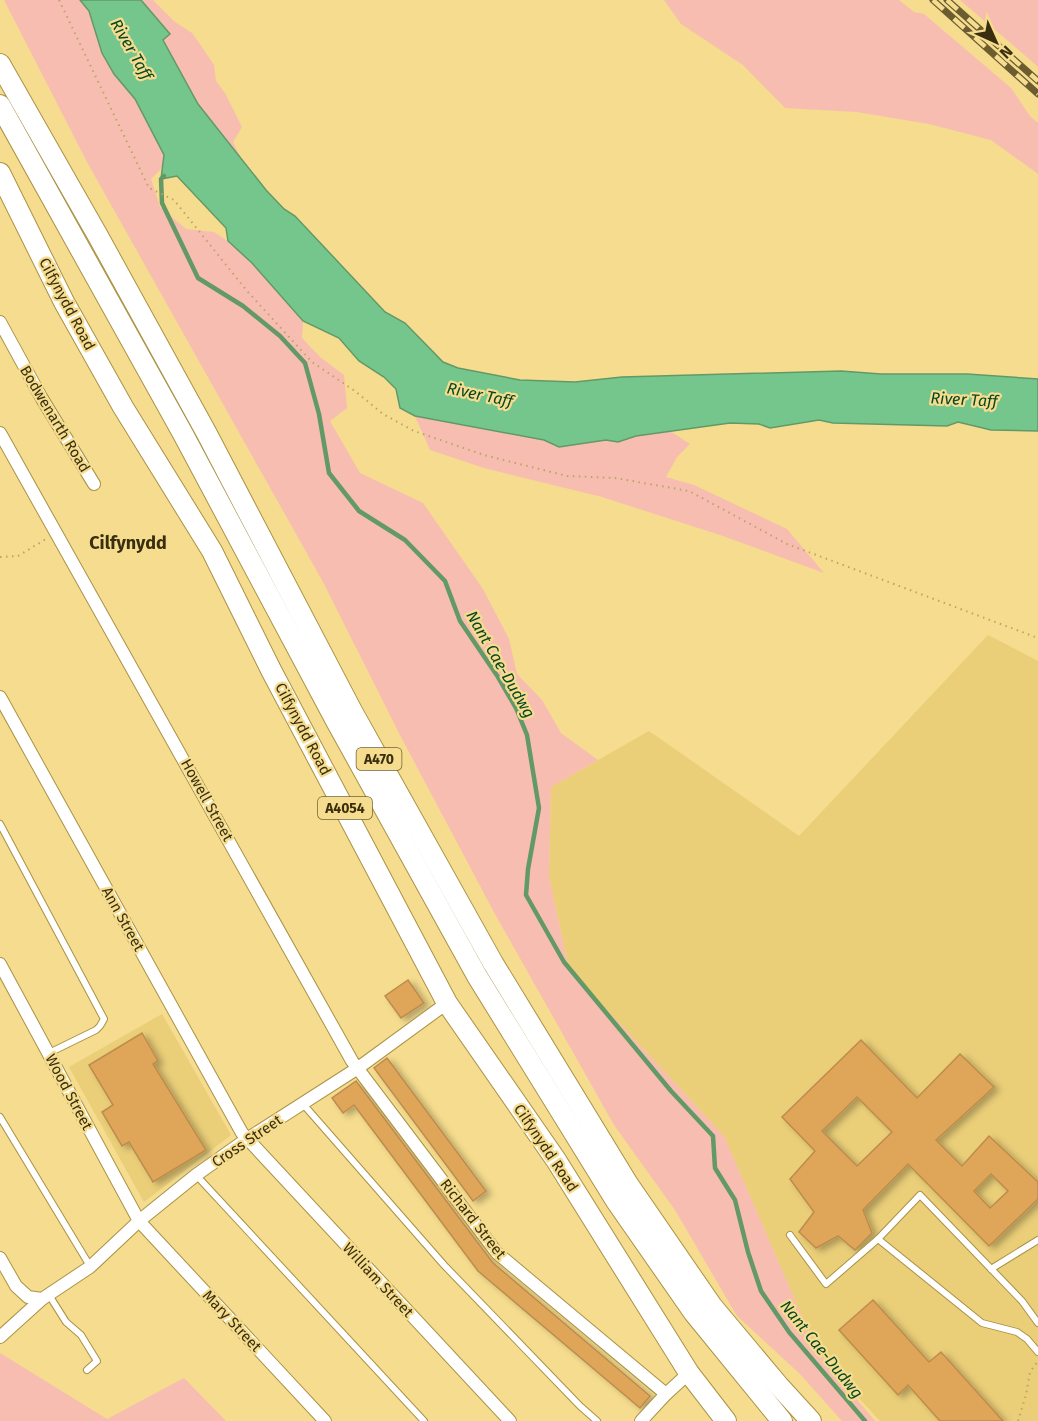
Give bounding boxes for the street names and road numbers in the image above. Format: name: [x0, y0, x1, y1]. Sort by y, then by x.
street label: Cilfynydd Road: [35, 255, 99, 353]
street label: Bodwenarth Road: [16, 362, 94, 476]
street label: Cilfynydd Road: [271, 680, 335, 778]
road number: A470: [356, 748, 401, 770]
street label: Howell Street: [177, 756, 237, 845]
road number: A4054: [318, 797, 372, 819]
street label: Ann Street: [98, 884, 148, 955]
street label: Wood Street: [41, 1051, 97, 1134]
street label: Cilfynydd Road: [510, 1101, 582, 1195]
street label: Cross Street: [208, 1111, 286, 1171]
street label: Richard Street: [436, 1175, 510, 1263]
street label: William Street: [339, 1239, 417, 1321]
street label: Mary Street: [199, 1286, 265, 1356]

